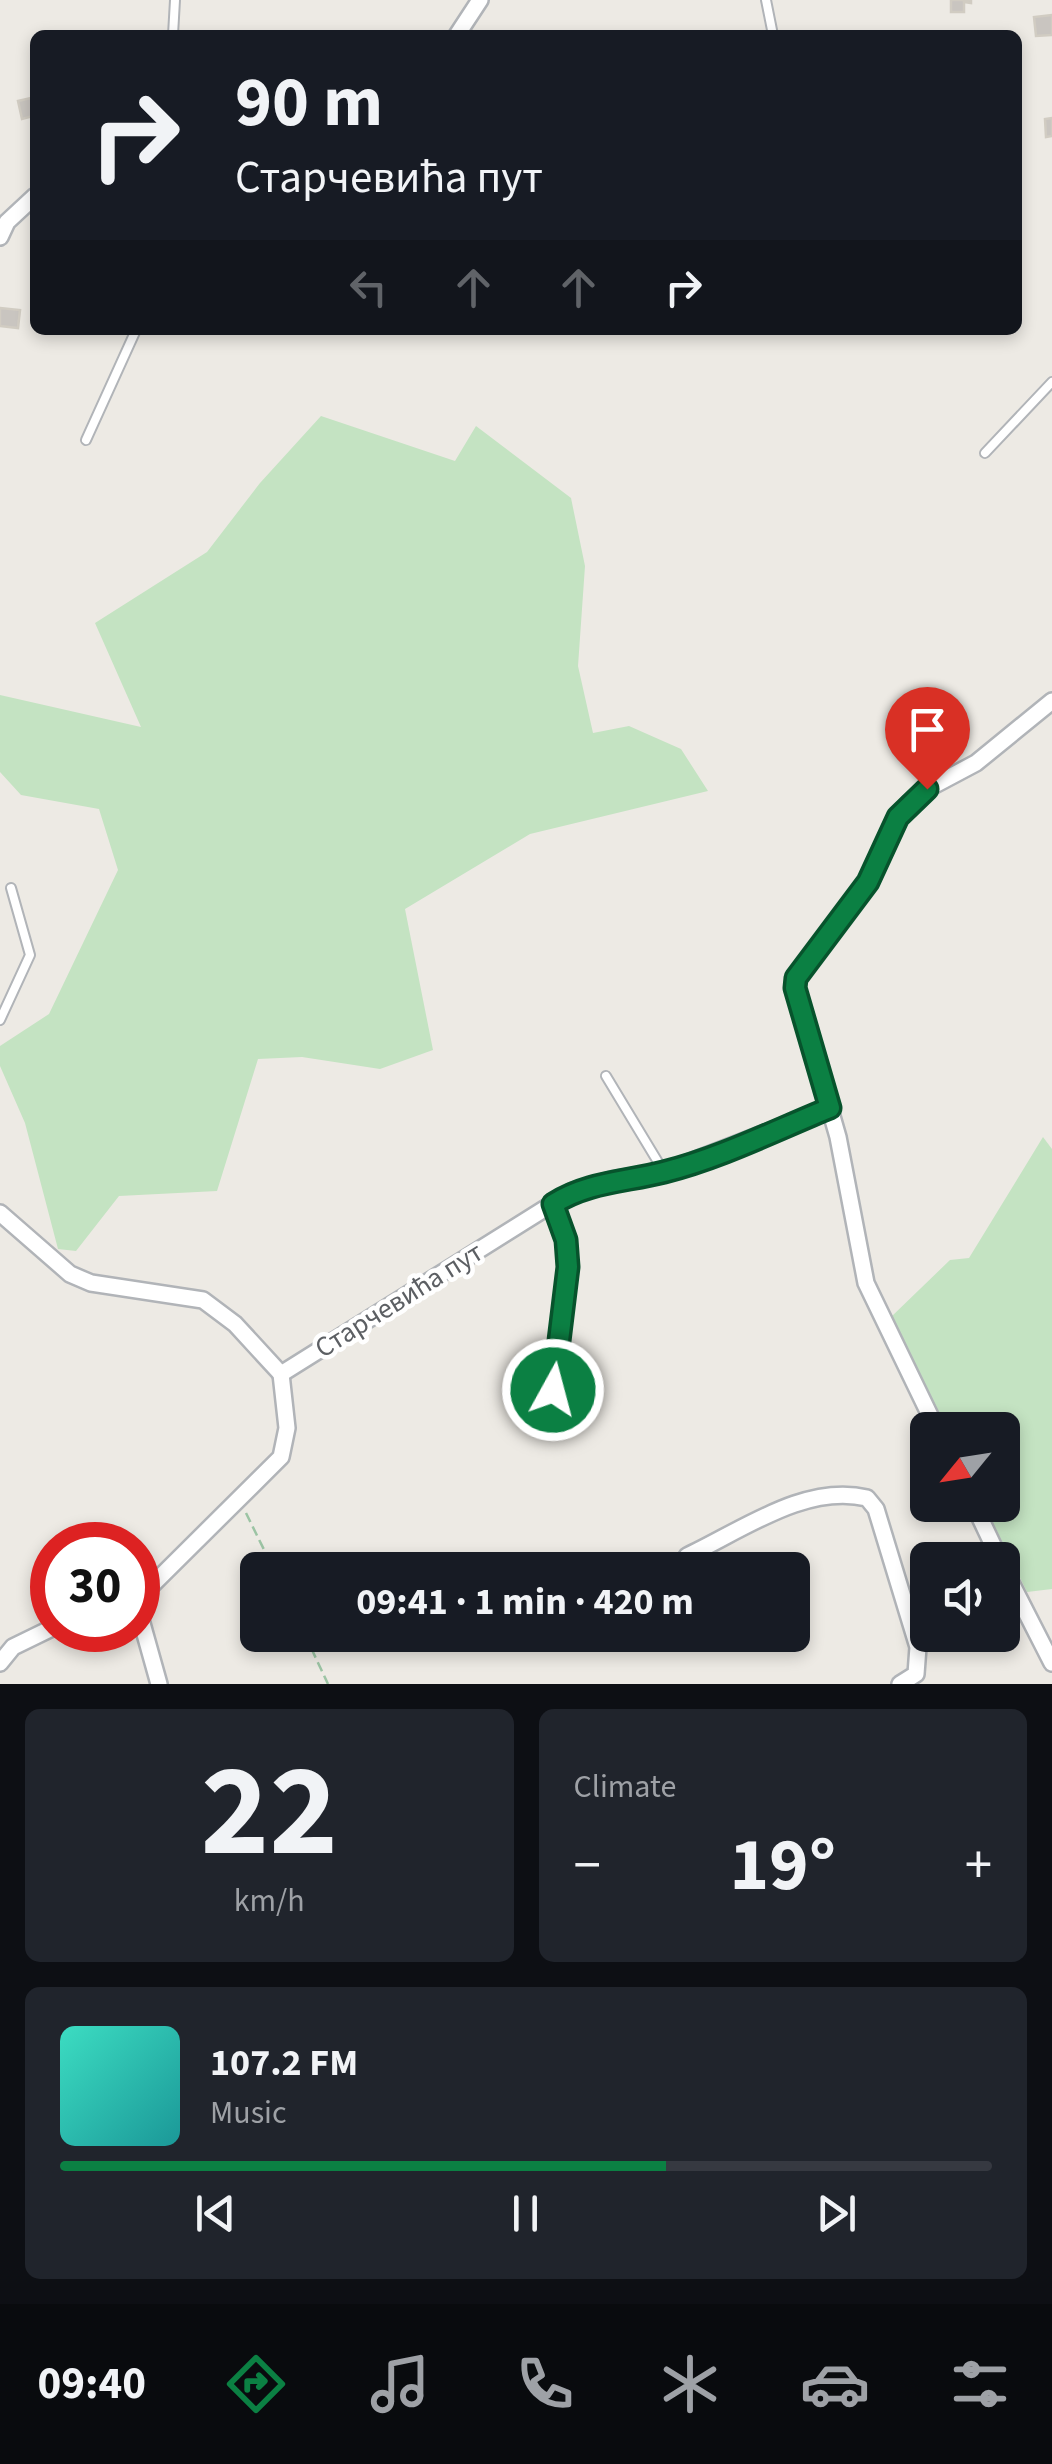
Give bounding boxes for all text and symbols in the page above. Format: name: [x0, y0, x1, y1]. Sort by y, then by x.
text: 90 m: [235, 53, 383, 153]
icon: right: [70, 70, 200, 200]
text: Старчевића пут: [235, 146, 543, 210]
icon: left: [341, 260, 396, 315]
icon: ahead: [446, 260, 501, 315]
icon: ahead: [551, 260, 606, 315]
icon: right: [656, 260, 711, 315]
pin: [885, 687, 970, 790]
icon: arrive: [900, 702, 955, 757]
street label: Старчевића пут: [307, 1232, 491, 1368]
position arrow: [501, 1338, 605, 1442]
north arrow: [910, 1412, 1020, 1522]
map controls: [910, 1412, 1020, 1652]
speed limit sign: 30: [30, 1522, 160, 1652]
button: sound: [910, 1542, 1020, 1652]
text: 09:41 · 1 min · 420 m: [356, 1575, 694, 1629]
text: 22: [201, 1720, 338, 1905]
text: Climate: [574, 1764, 676, 1810]
text: 19°: [729, 1812, 836, 1919]
text: −: [574, 1827, 601, 1905]
text: +: [965, 1827, 992, 1905]
text: km/h: [234, 1878, 305, 1924]
text: 107.2 FM: [210, 2036, 358, 2090]
text: Music: [210, 2090, 287, 2136]
icon: previous: [188, 2186, 243, 2241]
icon: pause: [498, 2186, 553, 2241]
icon: next: [809, 2186, 864, 2241]
icon: directions: [221, 2349, 291, 2419]
icon: music: [365, 2349, 435, 2419]
icon: phone: [510, 2349, 580, 2419]
icon: climate: [655, 2349, 725, 2419]
icon: car: [800, 2349, 870, 2419]
icon: filters: [945, 2349, 1015, 2419]
text: 09:40: [37, 2352, 146, 2416]

